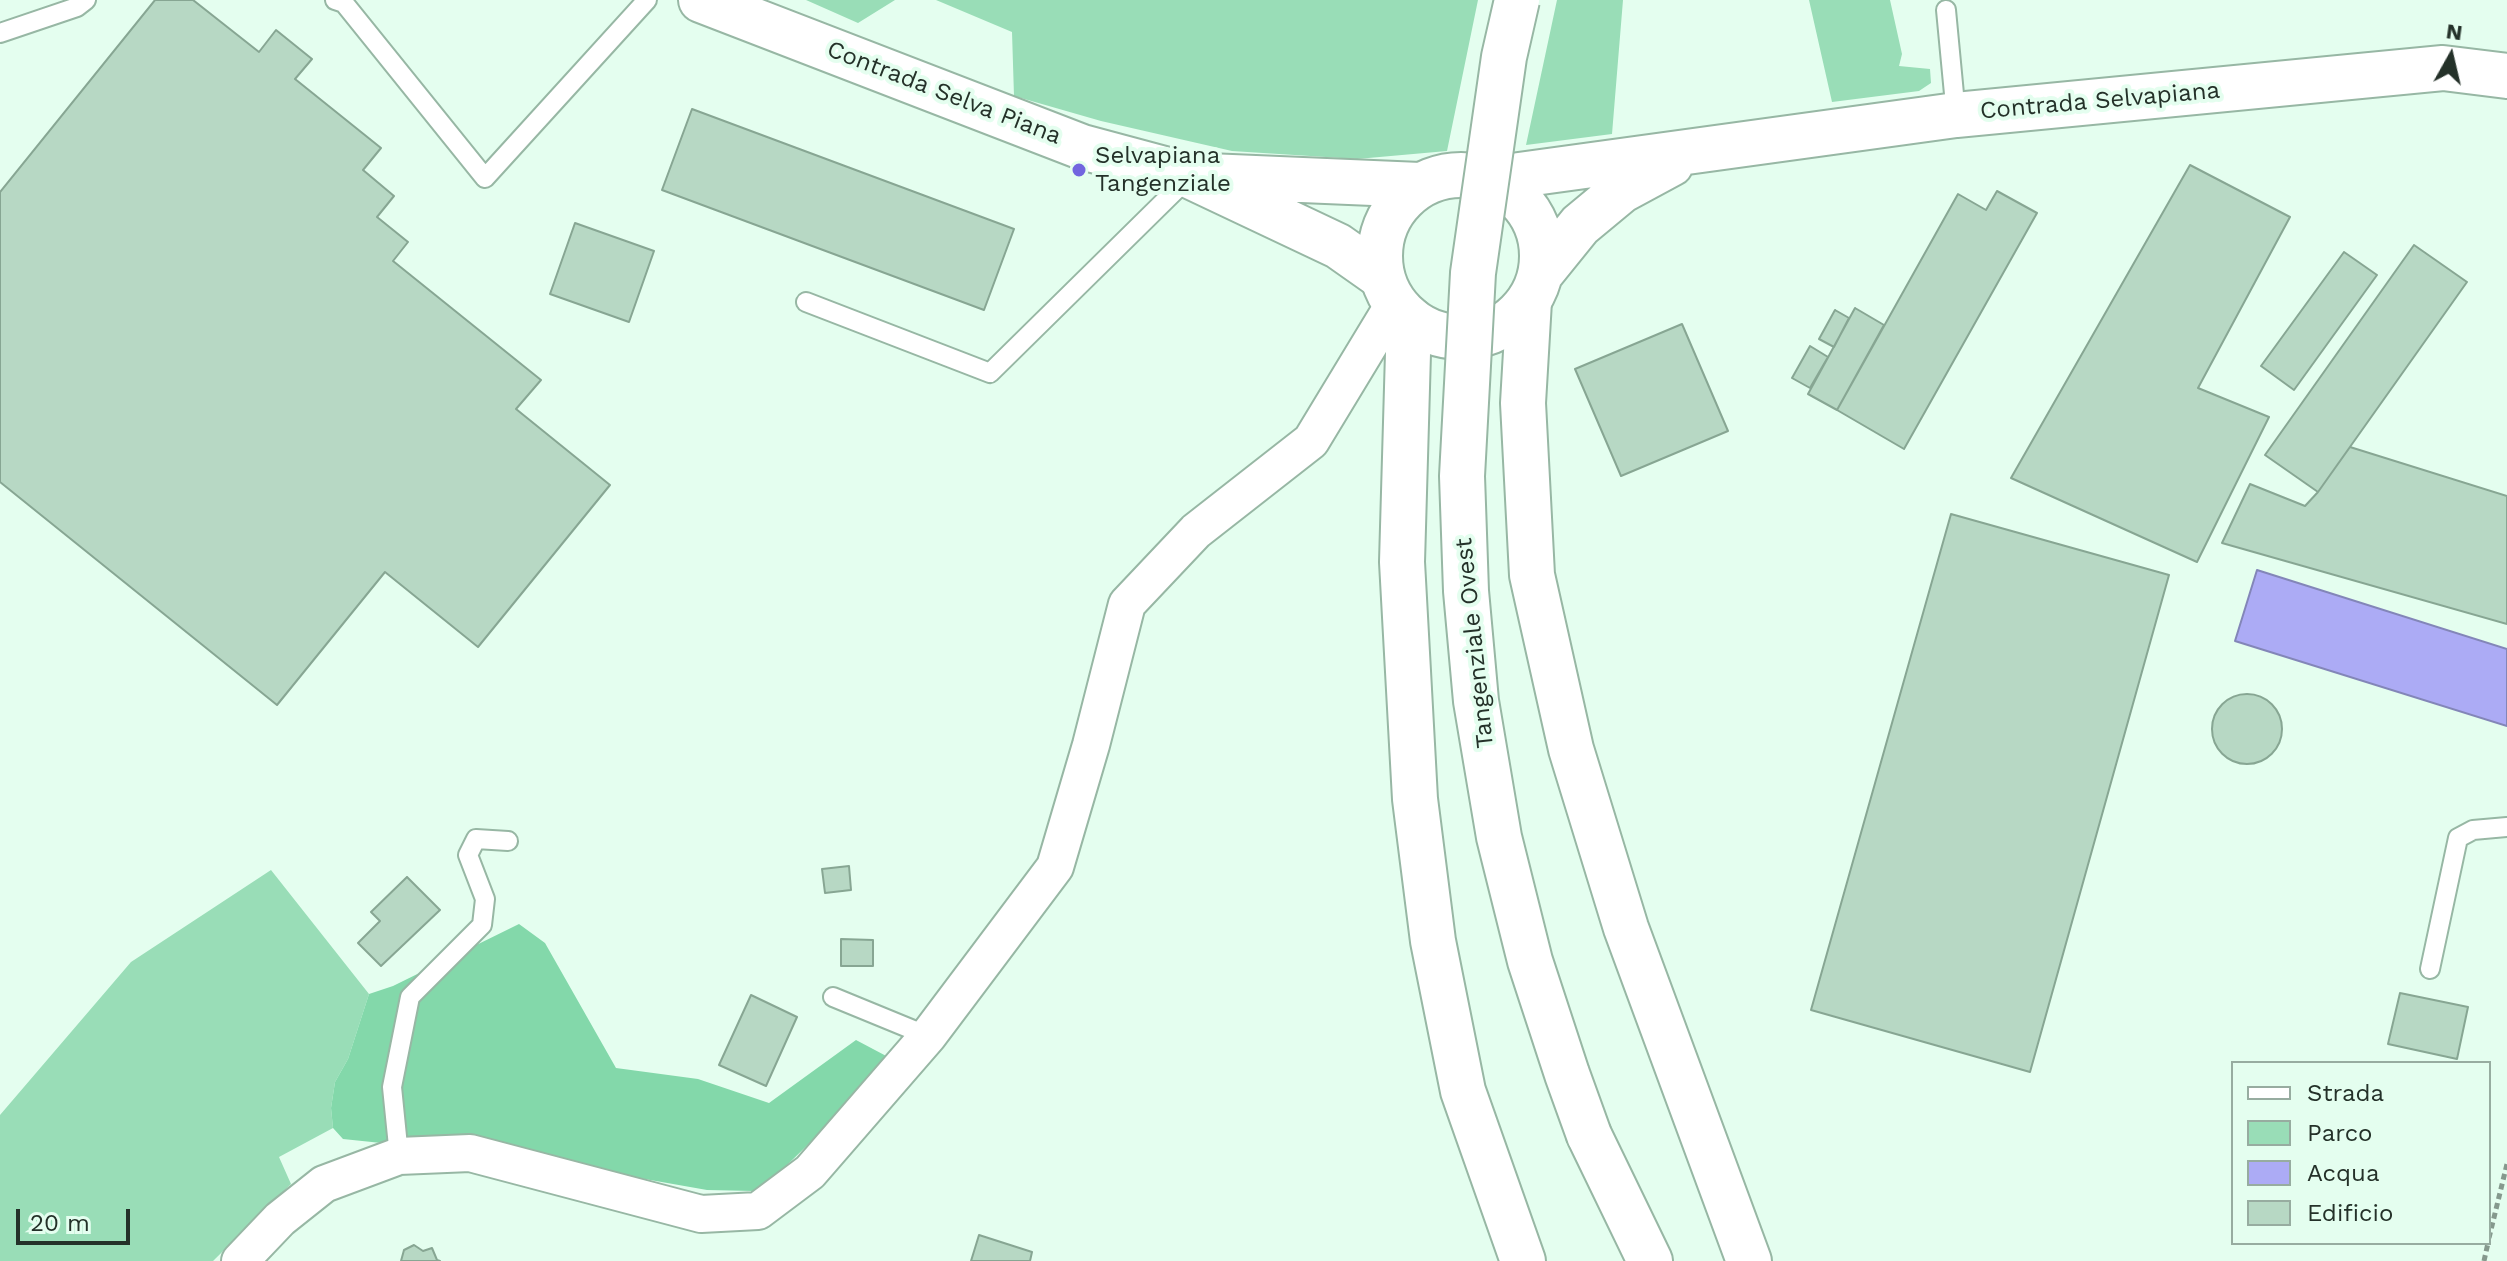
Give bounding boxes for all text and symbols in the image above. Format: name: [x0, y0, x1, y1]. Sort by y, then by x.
north arrow: [2411, 16, 2491, 96]
text: N: [2445, 18, 2464, 45]
street label: Contrada Selva Piana: [823, 35, 1065, 151]
street label: Contrada Selvapiana: [1979, 76, 2221, 126]
place label: Selvapiana Tangenziale: [1095, 142, 1231, 198]
marker: Selvapiana Tangenziale: [1070, 161, 1088, 179]
street label: Tangenziale Ovest: [1450, 537, 1500, 749]
legend: [2231, 1061, 2491, 1245]
text: Strada: [2307, 1079, 2384, 1107]
text: Parco: [2307, 1119, 2372, 1147]
text: Acqua: [2307, 1159, 2380, 1187]
scale bar: [20, 1193, 134, 1243]
text: Edificio: [2307, 1199, 2393, 1227]
text: 20 m: [30, 1209, 90, 1237]

